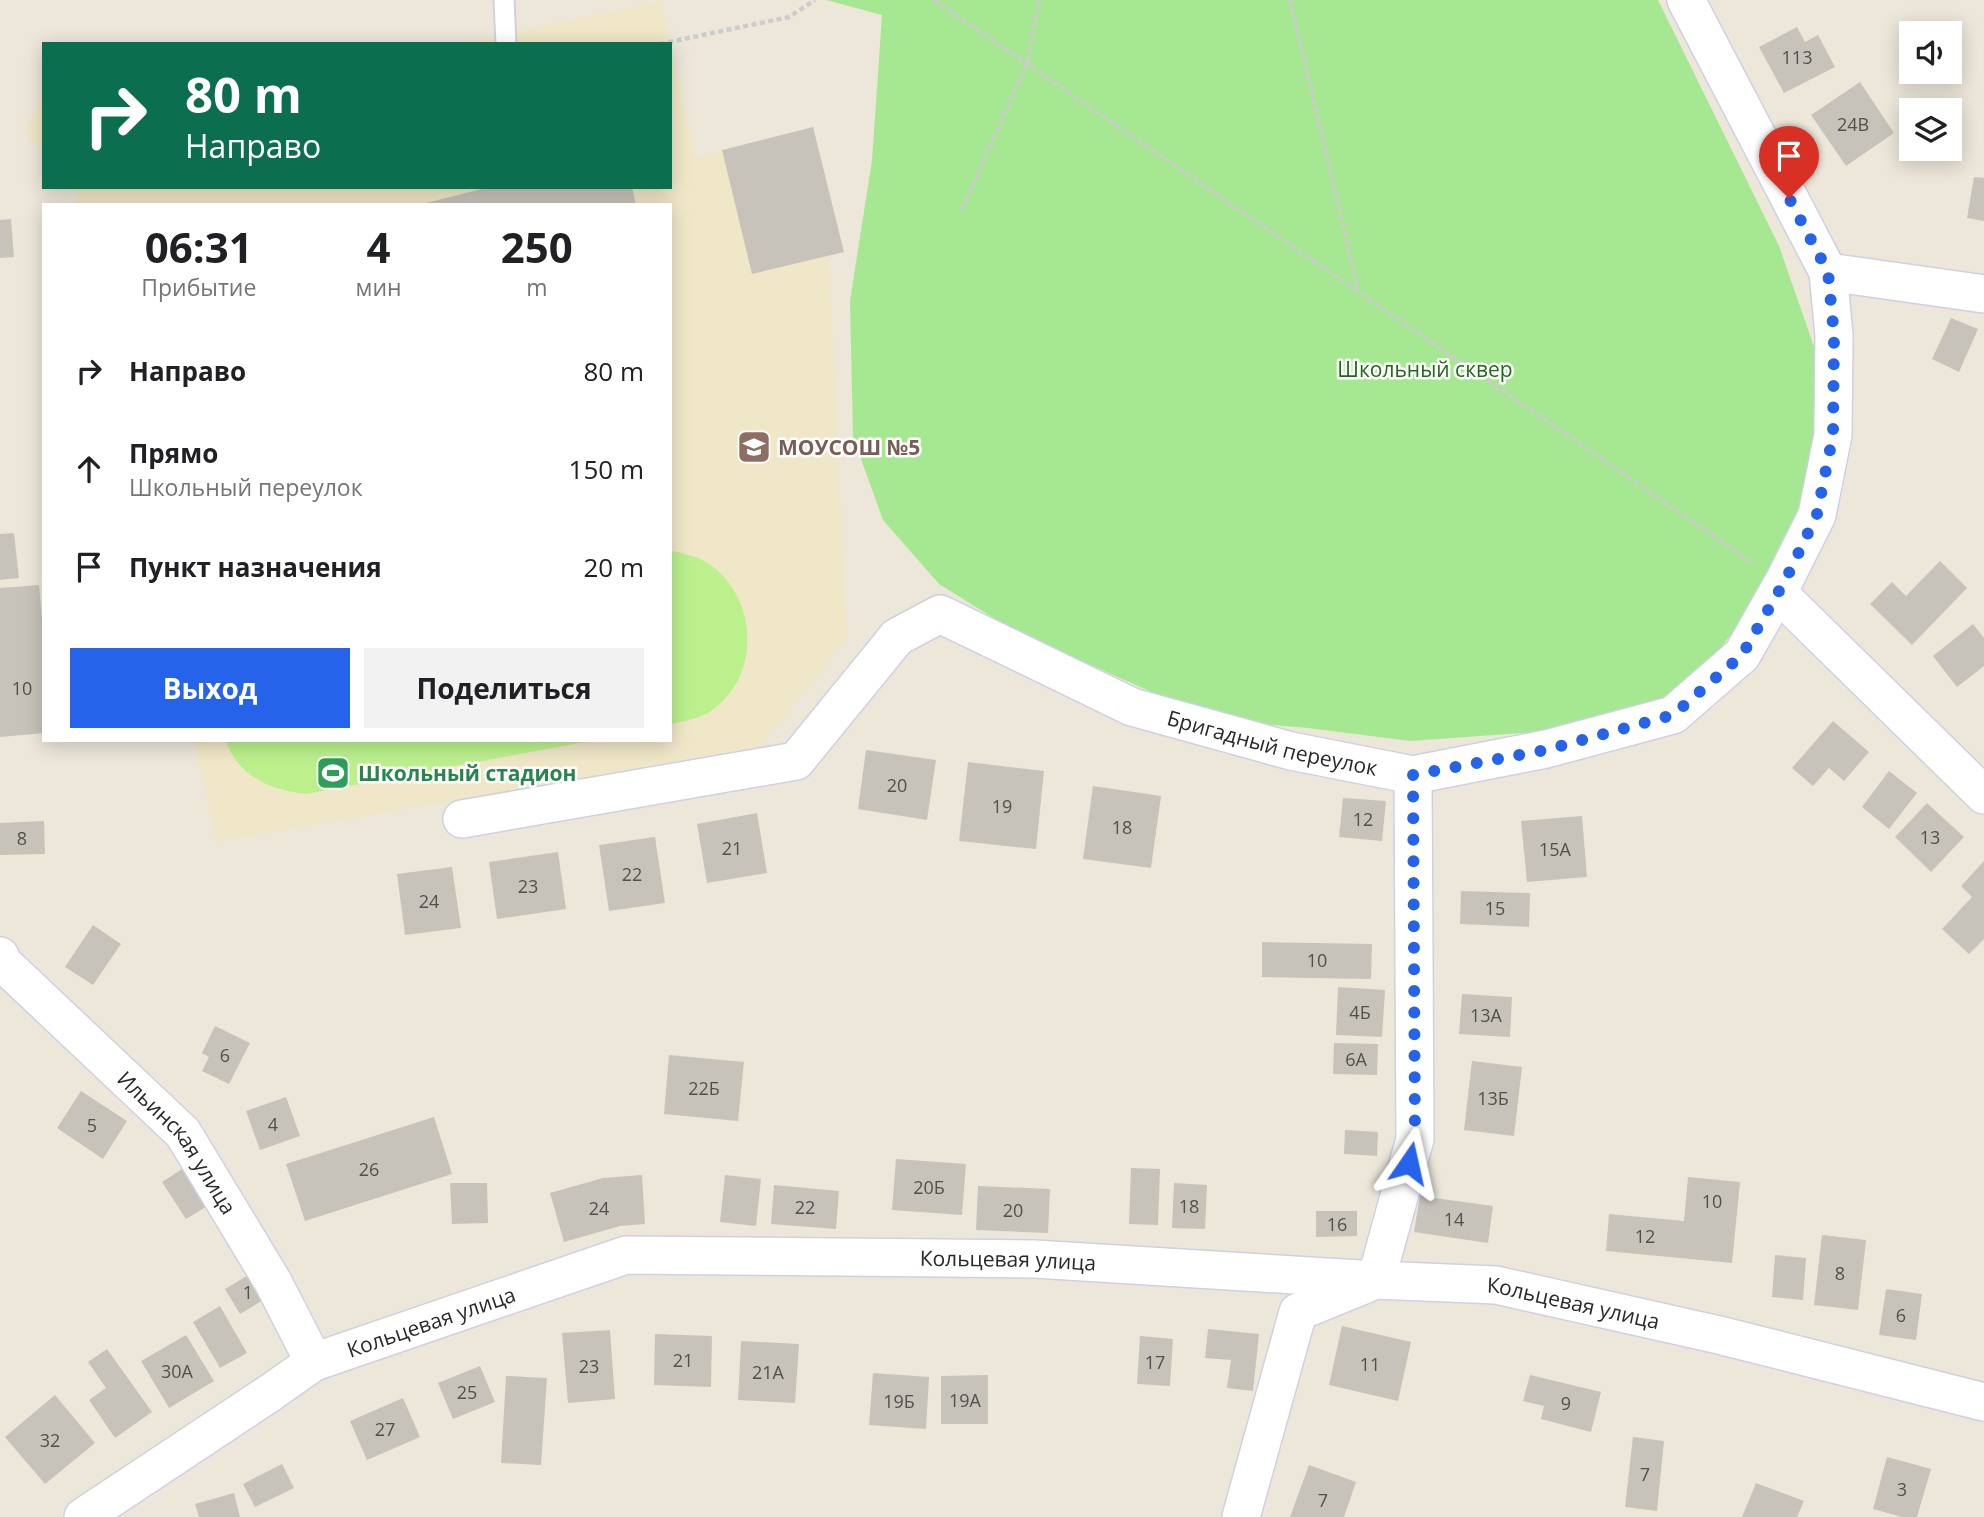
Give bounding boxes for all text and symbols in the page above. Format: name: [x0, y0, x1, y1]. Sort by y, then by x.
map controls: [1899, 21, 1962, 161]
button: sound: [1899, 21, 1962, 84]
house number: 113: [1782, 45, 1812, 69]
text: 80 m: [185, 61, 302, 127]
icon: right: [70, 70, 161, 161]
button: layers: [1899, 98, 1962, 161]
house number: 24В: [1837, 112, 1869, 136]
text: Направо: [185, 124, 321, 167]
pin: [1759, 126, 1819, 198]
icon: arrive: [1770, 137, 1808, 175]
text: 06:31: [145, 218, 253, 275]
text: 4: [367, 218, 391, 275]
text: 250: [501, 218, 573, 275]
text: Прибытие: [141, 271, 256, 303]
text: мин: [356, 271, 402, 303]
text: m: [526, 271, 547, 303]
icon: right: [70, 352, 108, 390]
text: Направо: [129, 353, 246, 389]
text: 80 m: [583, 353, 644, 389]
park label: Школьный сквер: [1337, 355, 1513, 383]
school or university icon: МОУСОШ №5: [735, 428, 773, 466]
place label: МОУСОШ №5: [778, 433, 920, 461]
text: Прямо: [129, 435, 218, 471]
icon: ahead: [70, 450, 108, 488]
text: 150 m: [569, 451, 644, 487]
text: Школьный переулок: [129, 471, 363, 503]
icon: arrive: [70, 548, 108, 586]
text: Пункт назначения: [129, 549, 382, 585]
text: 20 m: [583, 549, 644, 585]
button: Выход: [70, 648, 350, 728]
button: Поделиться: [364, 648, 644, 728]
house number: 10: [12, 676, 32, 700]
street label: Бригадный переулок: [1164, 703, 1380, 782]
sports icon: Школьный стадион: [314, 754, 352, 792]
place label: Школьный стадион: [358, 759, 577, 787]
house number: 20: [887, 773, 907, 797]
house number: 19: [992, 794, 1012, 818]
house number: 12: [1353, 807, 1373, 831]
house number: 18: [1112, 815, 1132, 839]
house number: 13: [1920, 825, 1940, 849]
house number: 8: [17, 826, 27, 850]
house number: 21: [722, 836, 742, 860]
house number: 15А: [1539, 837, 1572, 861]
house number: 22: [622, 862, 642, 886]
house number: 23: [518, 874, 538, 898]
house number: 24: [419, 889, 439, 913]
house number: 15: [1485, 896, 1505, 920]
house number: 10: [1307, 948, 1327, 972]
house number: 4Б: [1349, 1000, 1371, 1024]
house number: 13А: [1470, 1003, 1503, 1027]
house number: 6: [220, 1043, 230, 1067]
house number: 6А: [1345, 1047, 1367, 1071]
street label: Ильинская улица: [112, 1064, 243, 1219]
house number: 22Б: [688, 1076, 720, 1100]
house number: 13Б: [1477, 1086, 1509, 1110]
house number: 4: [268, 1112, 278, 1136]
house number: 5: [87, 1113, 97, 1137]
position arrow: [1372, 1126, 1446, 1200]
house number: 26: [359, 1157, 379, 1181]
house number: 20Б: [913, 1175, 945, 1199]
house number: 10: [1702, 1189, 1722, 1213]
house number: 18: [1179, 1194, 1199, 1218]
house number: 22: [795, 1195, 815, 1219]
house number: 24: [589, 1196, 609, 1220]
house number: 20: [1003, 1198, 1023, 1222]
house number: 14: [1444, 1207, 1464, 1231]
house number: 16: [1327, 1212, 1347, 1236]
house number: 12: [1635, 1224, 1655, 1248]
street label: Кольцевая улица: [920, 1244, 1097, 1277]
house number: 8: [1835, 1261, 1845, 1285]
street label: Кольцевая улица: [1486, 1271, 1662, 1335]
house number: 1: [243, 1280, 253, 1304]
street label: Кольцевая улица: [343, 1280, 519, 1364]
house number: 6: [1896, 1303, 1906, 1327]
house number: 21: [673, 1348, 693, 1372]
house number: 17: [1145, 1350, 1165, 1374]
house number: 11: [1360, 1352, 1380, 1376]
house number: 23: [579, 1354, 599, 1378]
house number: 30А: [161, 1359, 194, 1383]
house number: 21А: [752, 1360, 785, 1384]
house number: 25: [457, 1380, 477, 1404]
house number: 19А: [949, 1388, 982, 1412]
house number: 19Б: [883, 1389, 915, 1413]
house number: 9: [1561, 1391, 1571, 1415]
house number: 27: [375, 1417, 395, 1441]
house number: 32: [40, 1428, 60, 1452]
house number: 7: [1640, 1462, 1650, 1486]
house number: 3: [1897, 1477, 1907, 1501]
house number: 7: [1318, 1488, 1328, 1512]

